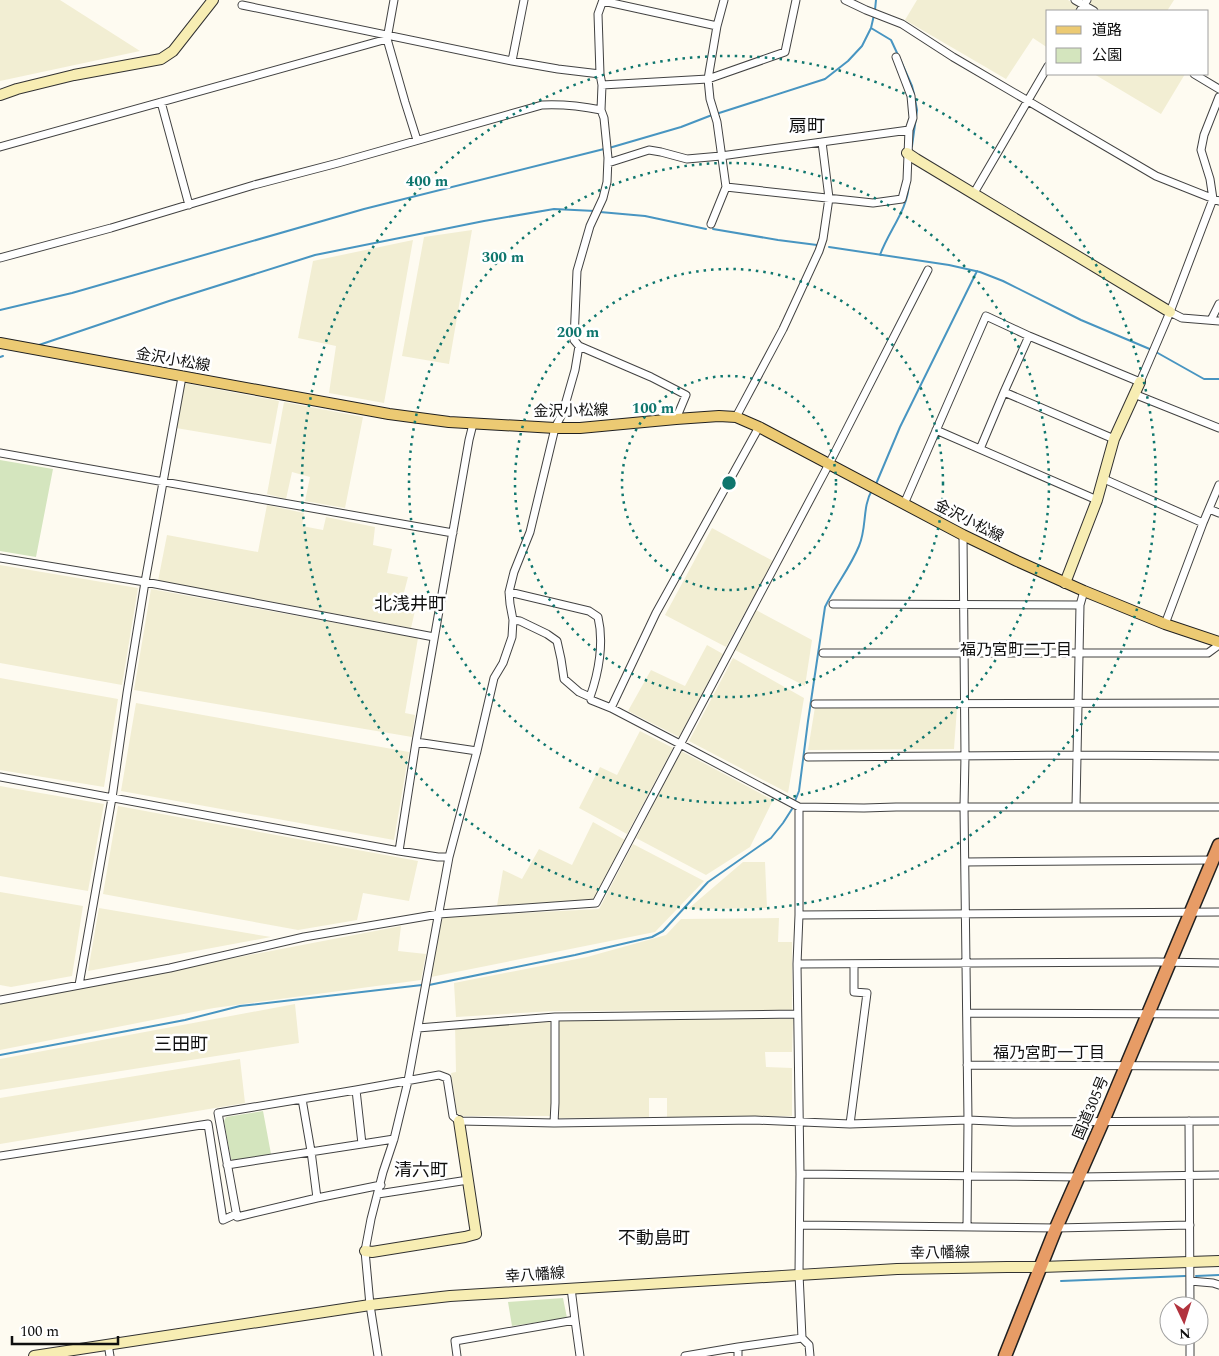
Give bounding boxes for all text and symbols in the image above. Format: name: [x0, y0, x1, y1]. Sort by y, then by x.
legend: [1046, 10, 1209, 75]
text: 道路: [1092, 19, 1122, 42]
text: 公園: [1092, 44, 1122, 67]
district label: 扇町: [789, 113, 825, 140]
text: 400 m: [406, 170, 449, 193]
text: 300 m: [482, 246, 525, 269]
text: 200 m: [557, 321, 600, 344]
street label: 金沢小松線: [134, 342, 212, 378]
text: 100 m: [632, 397, 675, 420]
street label: 金沢小松線: [533, 399, 609, 423]
centre of rings: [720, 474, 738, 492]
street label: 金沢小松線: [930, 494, 1008, 548]
district label: 北浅井町: [374, 591, 446, 618]
district label: 福乃宮町二丁目: [960, 638, 1072, 662]
district label: 三田町: [154, 1031, 208, 1058]
district label: 福乃宮町一丁目: [993, 1041, 1105, 1065]
street label: 国道305号: [1067, 1072, 1115, 1144]
district label: 清六町: [394, 1157, 448, 1184]
district label: 不動島町: [618, 1225, 690, 1252]
street label: 幸八幡線: [910, 1241, 970, 1265]
street label: 幸八幡線: [504, 1261, 566, 1289]
north arrow: [1159, 1296, 1209, 1346]
scale bar: [12, 1314, 119, 1346]
text: 100 m: [20, 1320, 59, 1343]
text: N: [1178, 1323, 1191, 1344]

